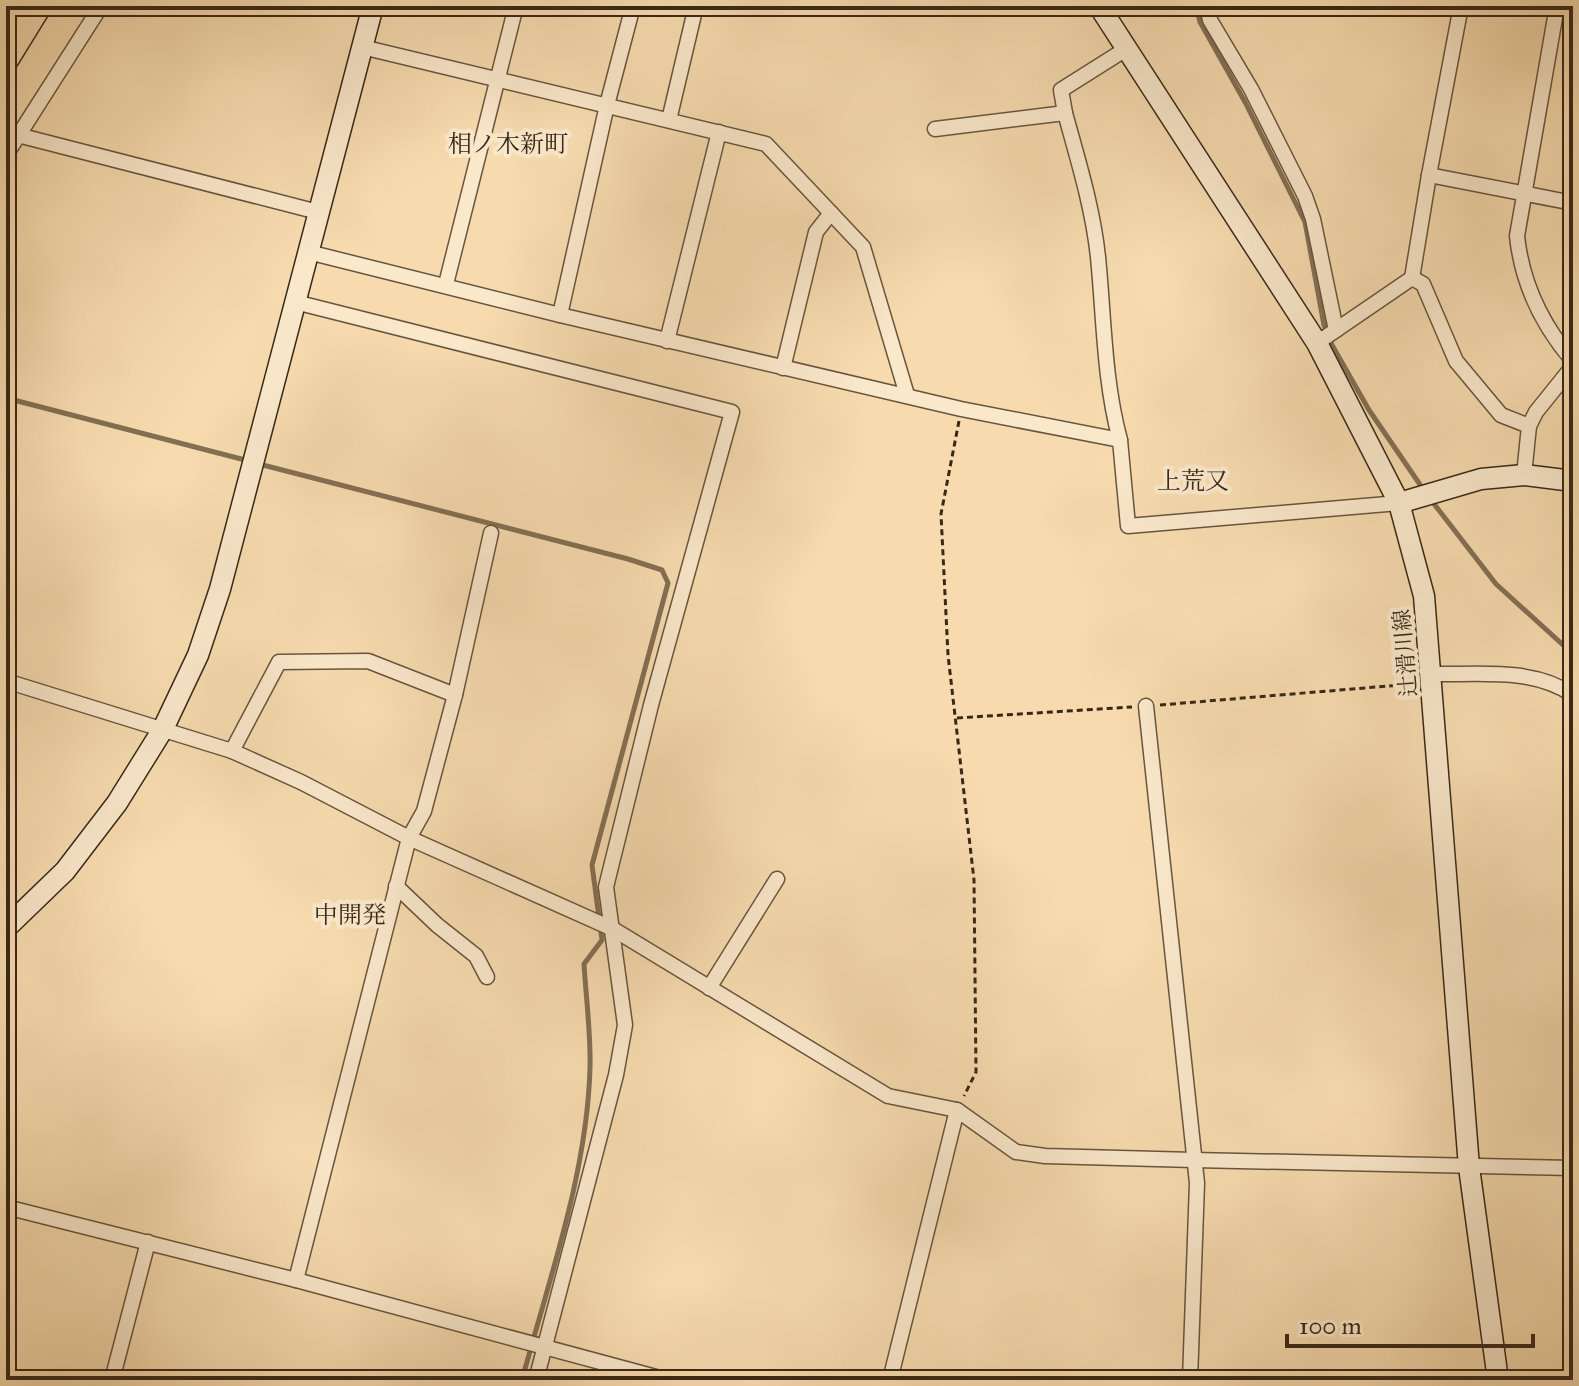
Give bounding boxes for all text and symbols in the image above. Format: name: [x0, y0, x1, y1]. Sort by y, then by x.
district label: 相ノ木新町: [448, 129, 568, 159]
district label: 上荒又: [1157, 466, 1229, 496]
street label: 辻滑川線: [1388, 608, 1422, 698]
district label: 中開発: [314, 900, 386, 930]
scale bar: [1287, 1298, 1533, 1348]
text: 100 m: [1299, 1311, 1362, 1341]

